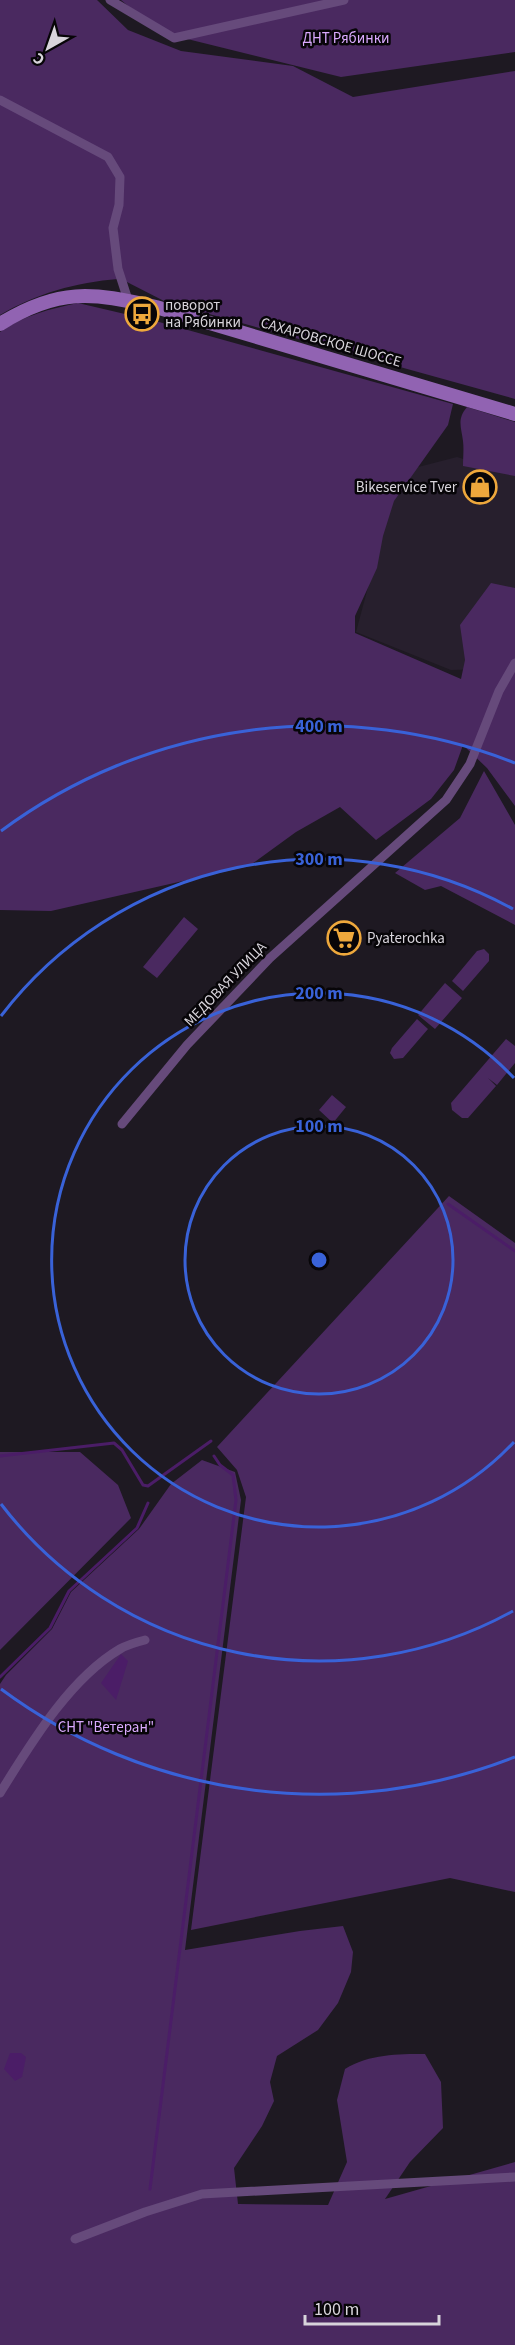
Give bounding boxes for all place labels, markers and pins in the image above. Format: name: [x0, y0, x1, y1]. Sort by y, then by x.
place label: поворот на Рябинки: [165, 295, 241, 333]
bus stop icon: поворот на Рябинки: [124, 296, 160, 332]
shop icon: Bikeservice Tver: [462, 469, 498, 505]
place label: Bikeservice Tver: [356, 477, 458, 498]
supermarket icon: Pyaterochka: [326, 920, 362, 956]
place label: Pyaterochka: [367, 928, 445, 949]
centre of rings: [309, 1250, 329, 1270]

